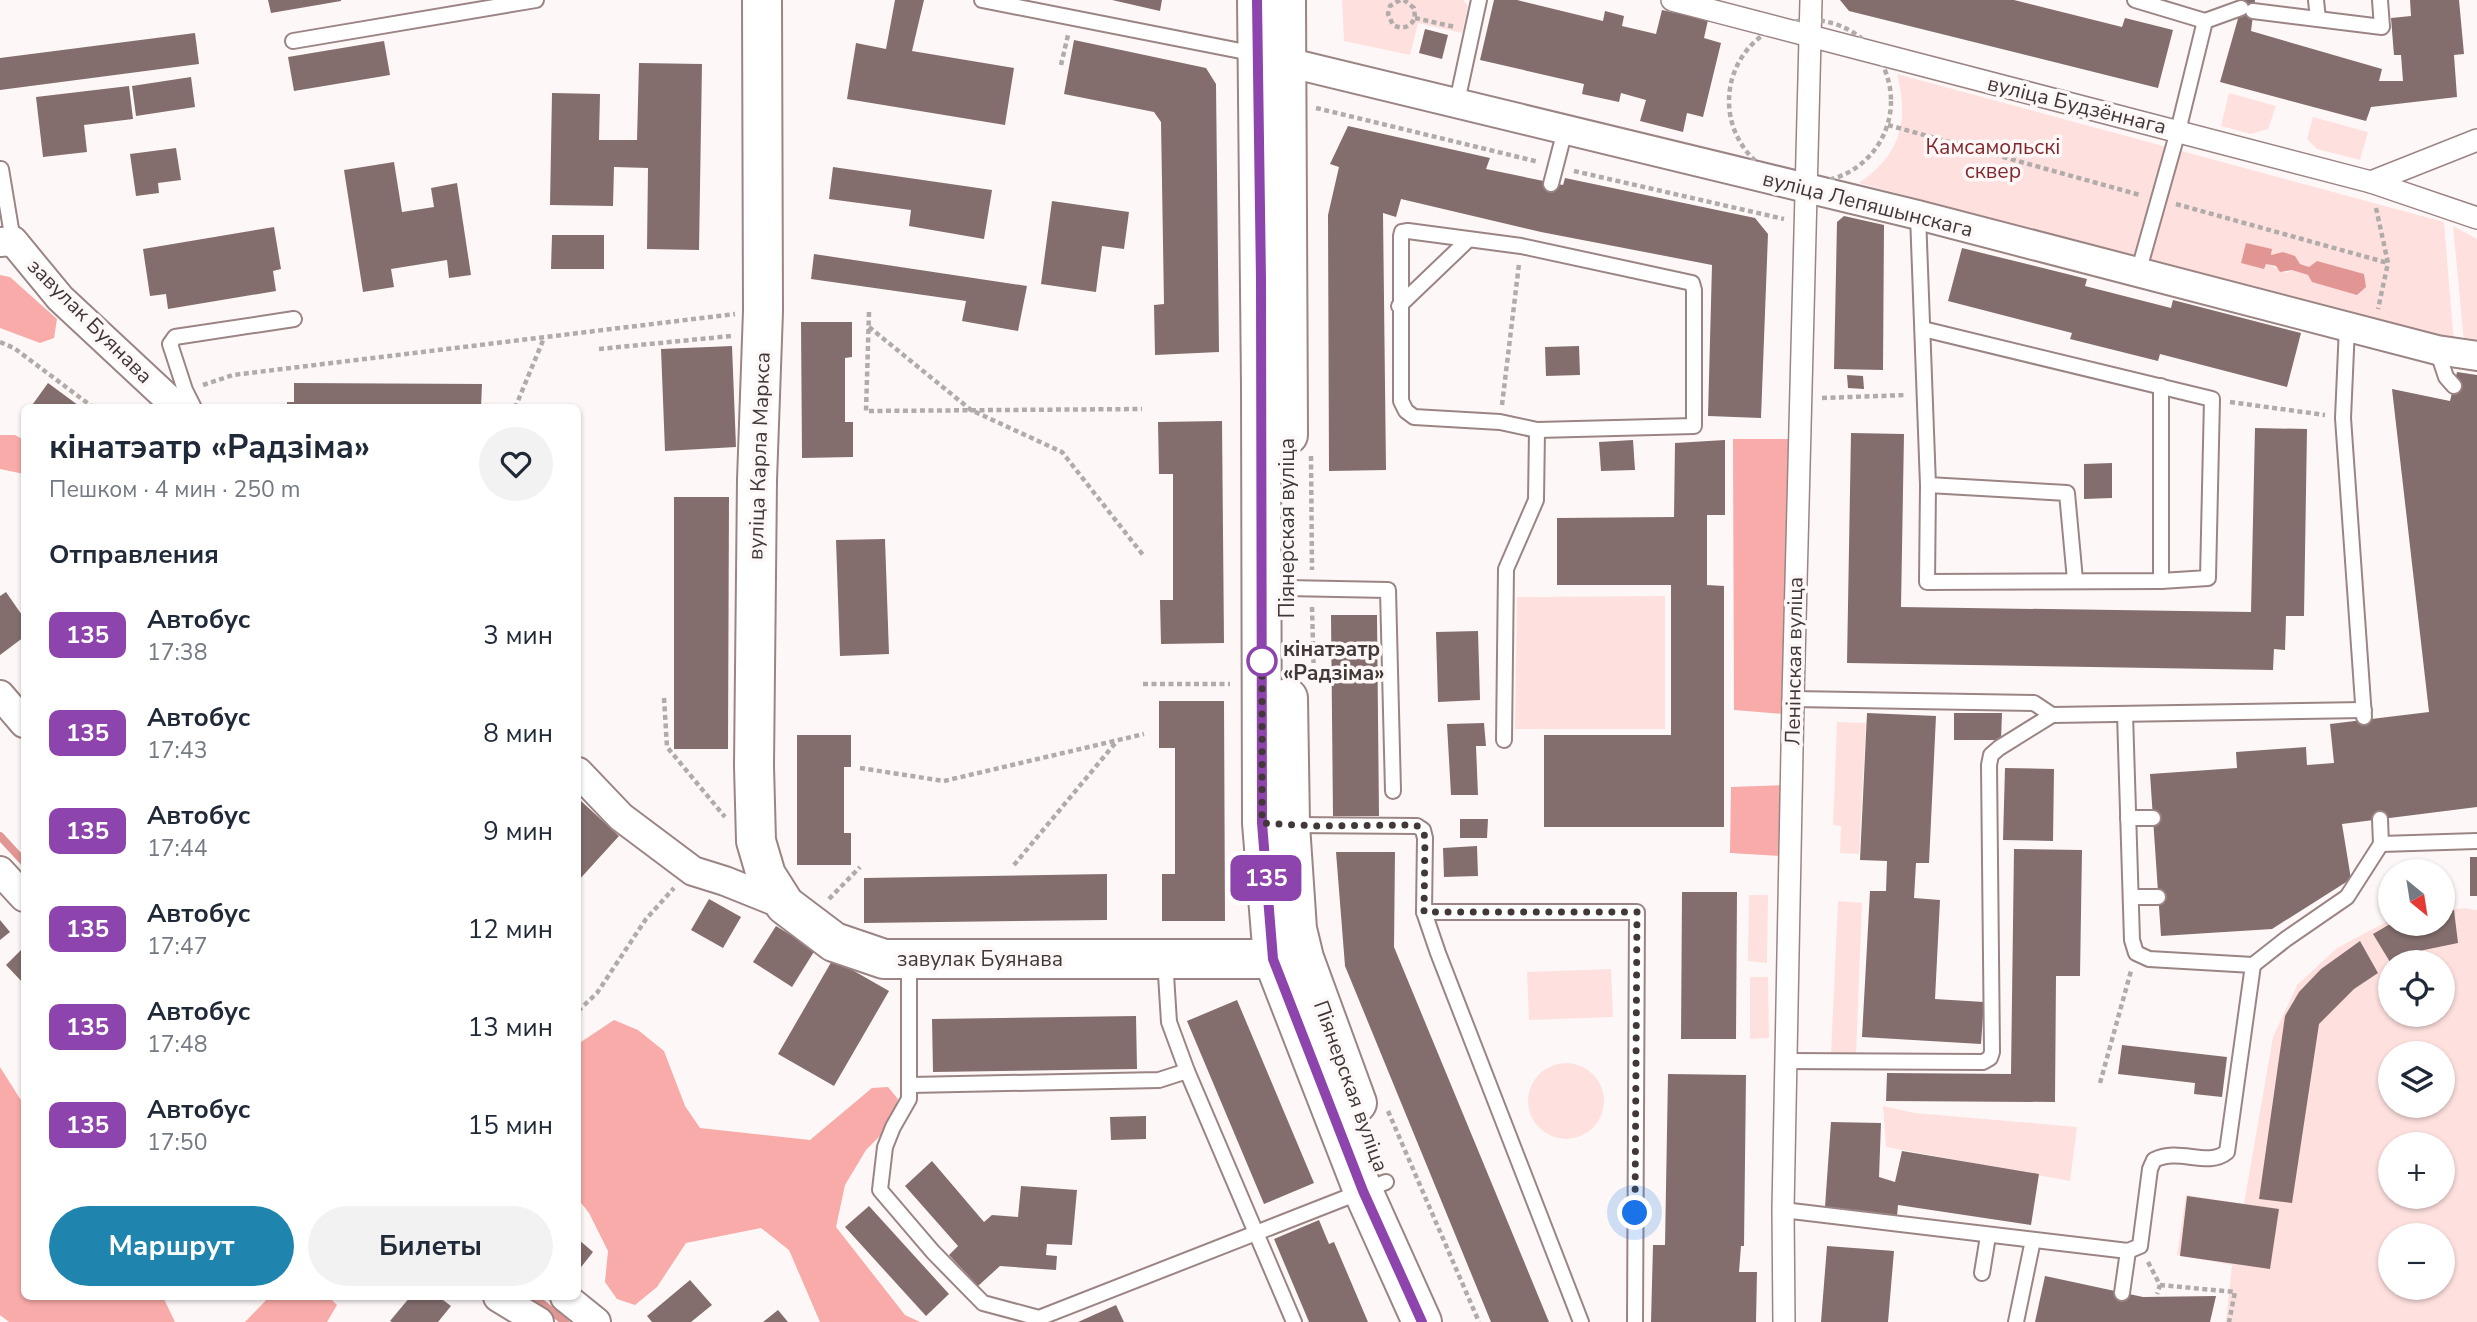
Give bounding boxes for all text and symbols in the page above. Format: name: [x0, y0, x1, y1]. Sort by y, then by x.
street label: вуліца Будзённага: [1985, 69, 2169, 141]
park label: Камсамольскі сквер: [1926, 133, 2060, 185]
street label: вуліца Лепяшынскага: [1760, 164, 1976, 244]
street label: завулак Буянава: [21, 252, 159, 390]
street label: вуліца Карла Маркса: [741, 352, 777, 560]
text: кінатэатр «Радзіма»: [49, 425, 370, 470]
button: heart: [479, 427, 553, 501]
street label: Піянерская вуліца: [1273, 438, 1301, 618]
text: Пешком · 4 мин · 250 m: [49, 474, 300, 505]
text: Отправления: [49, 537, 219, 572]
street label: Ленінская вуліца: [1779, 576, 1809, 746]
text: Автобус: [147, 602, 250, 637]
text: 3 мин: [483, 618, 553, 653]
text: 135: [66, 619, 109, 651]
place label: кінатэатр «Радзіма»: [1283, 635, 1385, 687]
text: 17:38: [147, 637, 207, 668]
marker: кінатэатр «Радзіма»: [1247, 646, 1277, 676]
text: Автобус: [147, 700, 250, 735]
text: 8 мин: [483, 716, 553, 751]
text: 135: [66, 717, 109, 749]
text: 17:43: [147, 735, 207, 766]
text: Автобус: [147, 798, 250, 833]
text: 9 мин: [483, 814, 553, 849]
text: 135: [66, 815, 109, 847]
text: 17:44: [147, 833, 207, 864]
line badge: 135: [1226, 855, 1306, 901]
north arrow: [2378, 859, 2455, 936]
map controls: [2378, 859, 2455, 1300]
text: 135: [1244, 862, 1288, 894]
text: Автобус: [147, 896, 250, 931]
text: 12 мин: [468, 912, 553, 947]
text: 135: [66, 913, 109, 945]
text: 17:47: [147, 931, 207, 962]
street label: завулак Буянава: [897, 945, 1063, 973]
button: locate: [2378, 950, 2455, 1027]
text: Автобус: [147, 994, 250, 1029]
street label: Піянерская вуліца: [1307, 996, 1395, 1176]
text: 13 мин: [468, 1010, 553, 1045]
text: 135: [66, 1011, 109, 1043]
text: 17:48: [147, 1029, 207, 1060]
button: layers: [2378, 1041, 2455, 1118]
text: Автобус: [147, 1092, 250, 1127]
text: 15 мин: [468, 1108, 553, 1143]
text: 135: [66, 1109, 109, 1141]
text: 17:50: [147, 1127, 207, 1158]
button: +: [2378, 1132, 2455, 1209]
your location: [1617, 1195, 1652, 1230]
button: Маршрут: [49, 1206, 294, 1286]
button: Билеты: [308, 1206, 553, 1286]
button: −: [2378, 1223, 2455, 1300]

